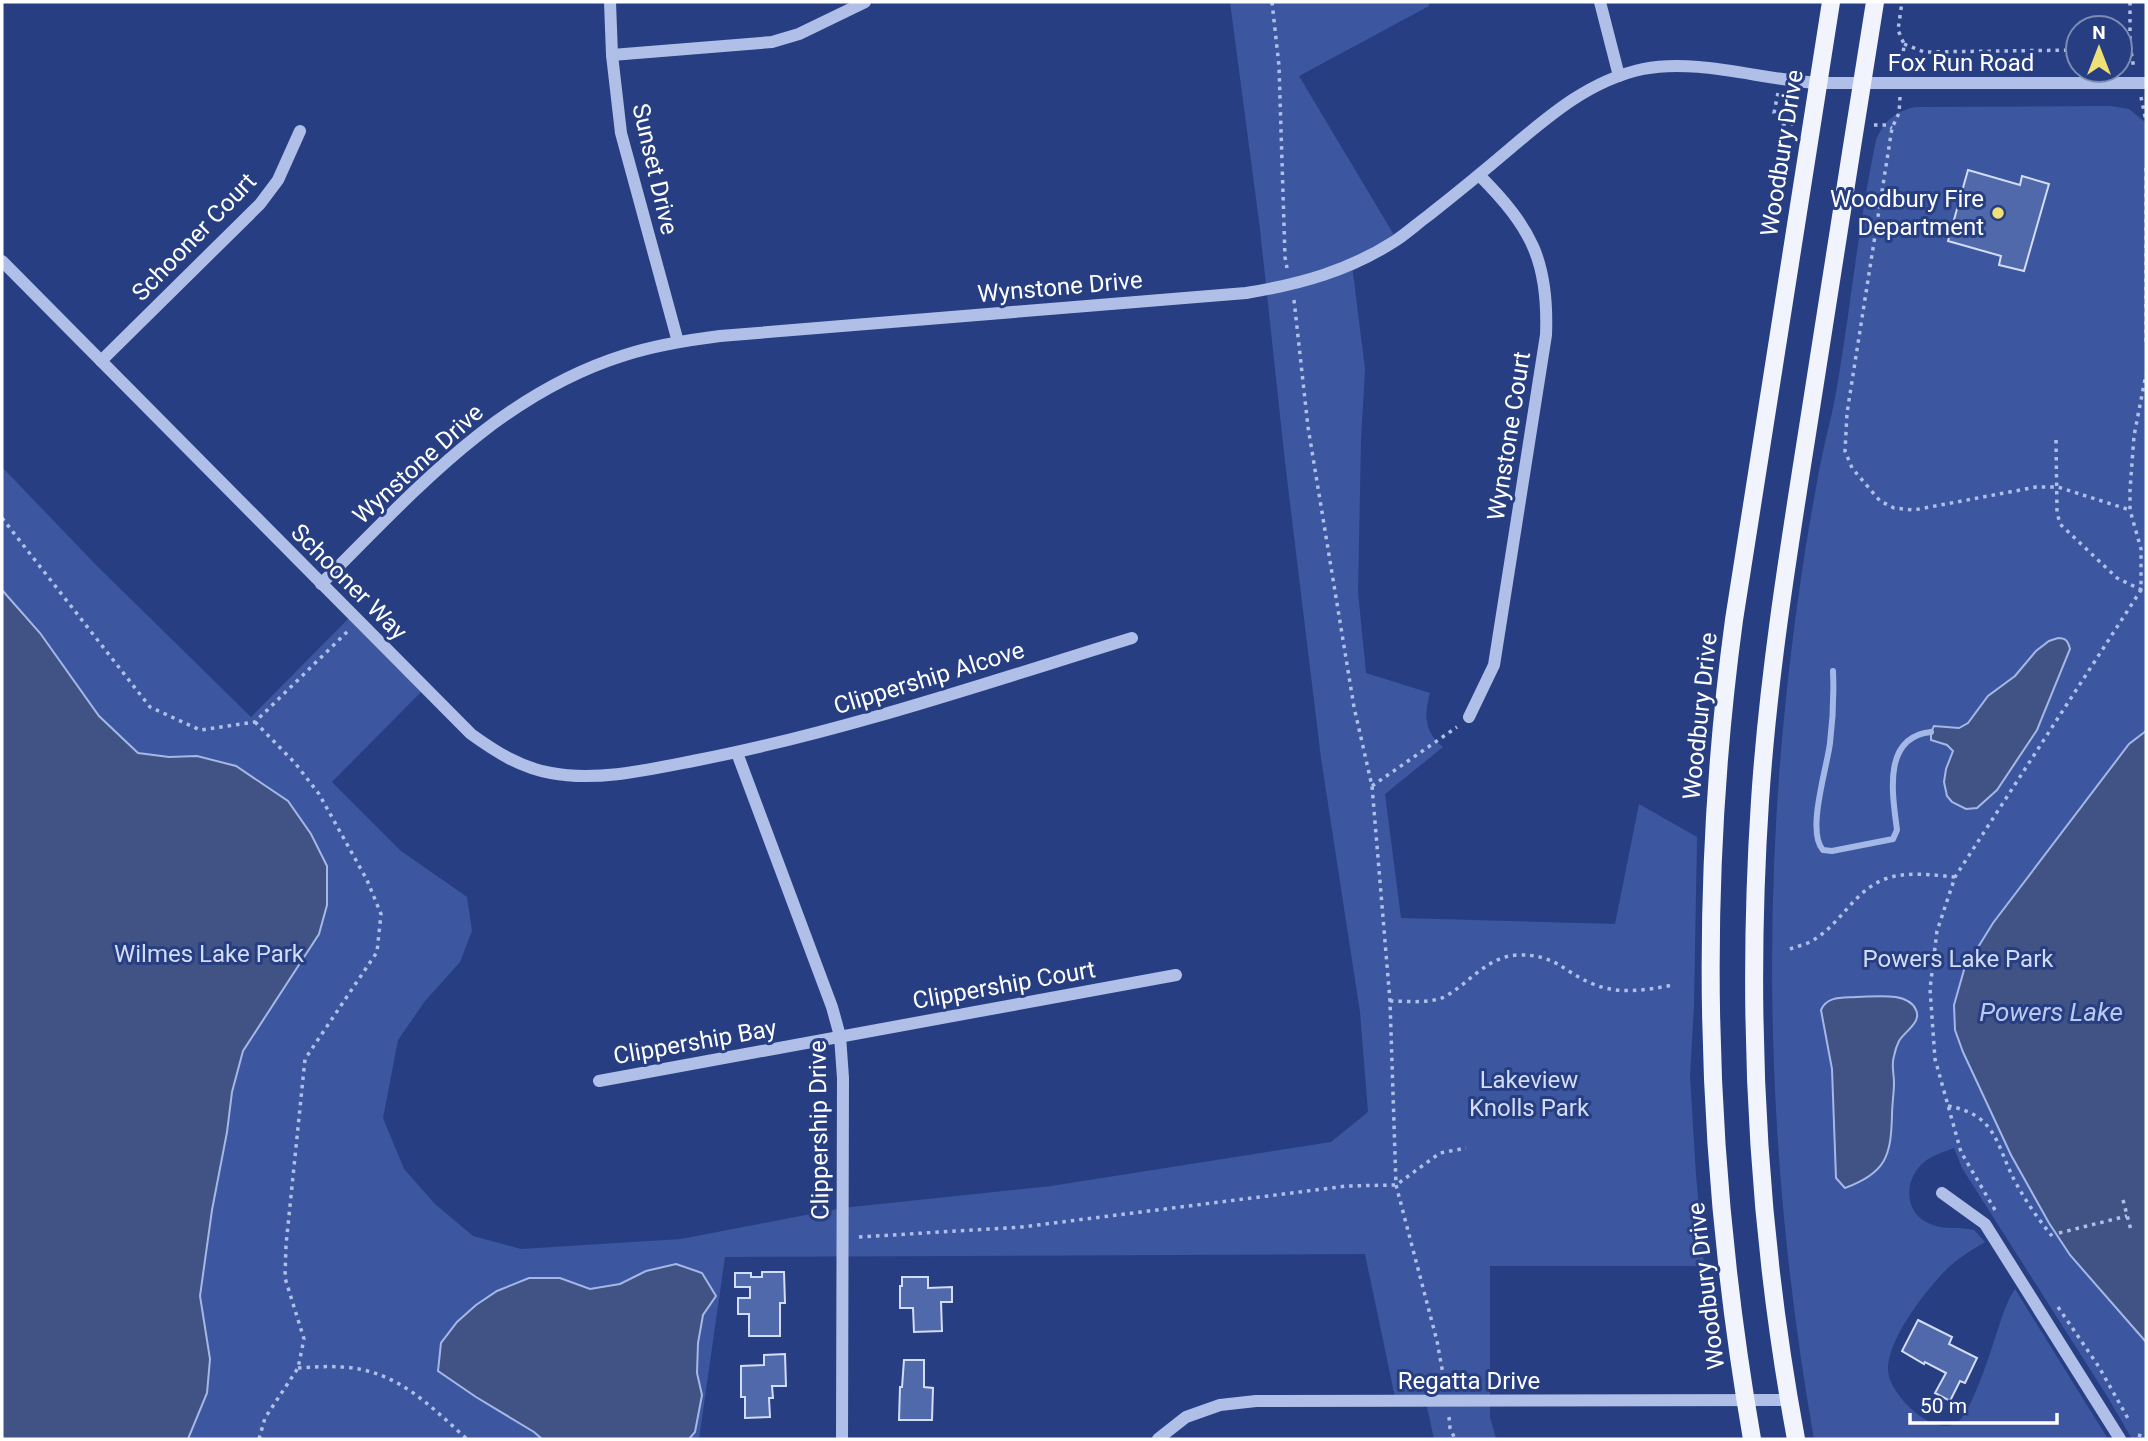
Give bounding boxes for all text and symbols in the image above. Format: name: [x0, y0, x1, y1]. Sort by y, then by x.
north arrow: [2064, 14, 2134, 84]
text: N: [2092, 21, 2106, 44]
street label: Fox Run Road: [1888, 49, 2034, 77]
street label: Woodbury Drive: [1755, 68, 1809, 238]
street label: Sunset Drive: [626, 101, 684, 237]
street label: Schooner Court: [126, 167, 262, 307]
place label: Woodbury Fire Department: [1830, 185, 1984, 241]
marker: Woodbury Fire Department: [1990, 205, 2006, 221]
street label: Wynstone Drive: [976, 266, 1144, 308]
street label: Wynstone Court: [1482, 349, 1536, 522]
street label: Wynstone Drive: [347, 398, 489, 530]
street label: Schooner Way: [285, 518, 413, 646]
street label: Woodbury Drive: [1677, 631, 1723, 801]
street label: Clippership Alcove: [830, 636, 1028, 720]
park label: Wilmes Lake Park: [114, 940, 305, 968]
park label: Powers Lake Park: [1863, 945, 2054, 973]
street label: Clippership Court: [910, 955, 1098, 1015]
water label: Powers Lake: [1979, 997, 2123, 1027]
street label: Clippership Bay: [611, 1014, 779, 1070]
street label: Clippership Drive: [803, 1040, 835, 1220]
park label: Lakeview Knolls Park: [1469, 1066, 1590, 1122]
street label: Woodbury Drive: [1682, 1201, 1730, 1371]
street label: Regatta Drive: [1398, 1367, 1540, 1395]
scale bar: [1910, 1382, 2057, 1426]
text: 50 m: [1920, 1394, 1967, 1418]

